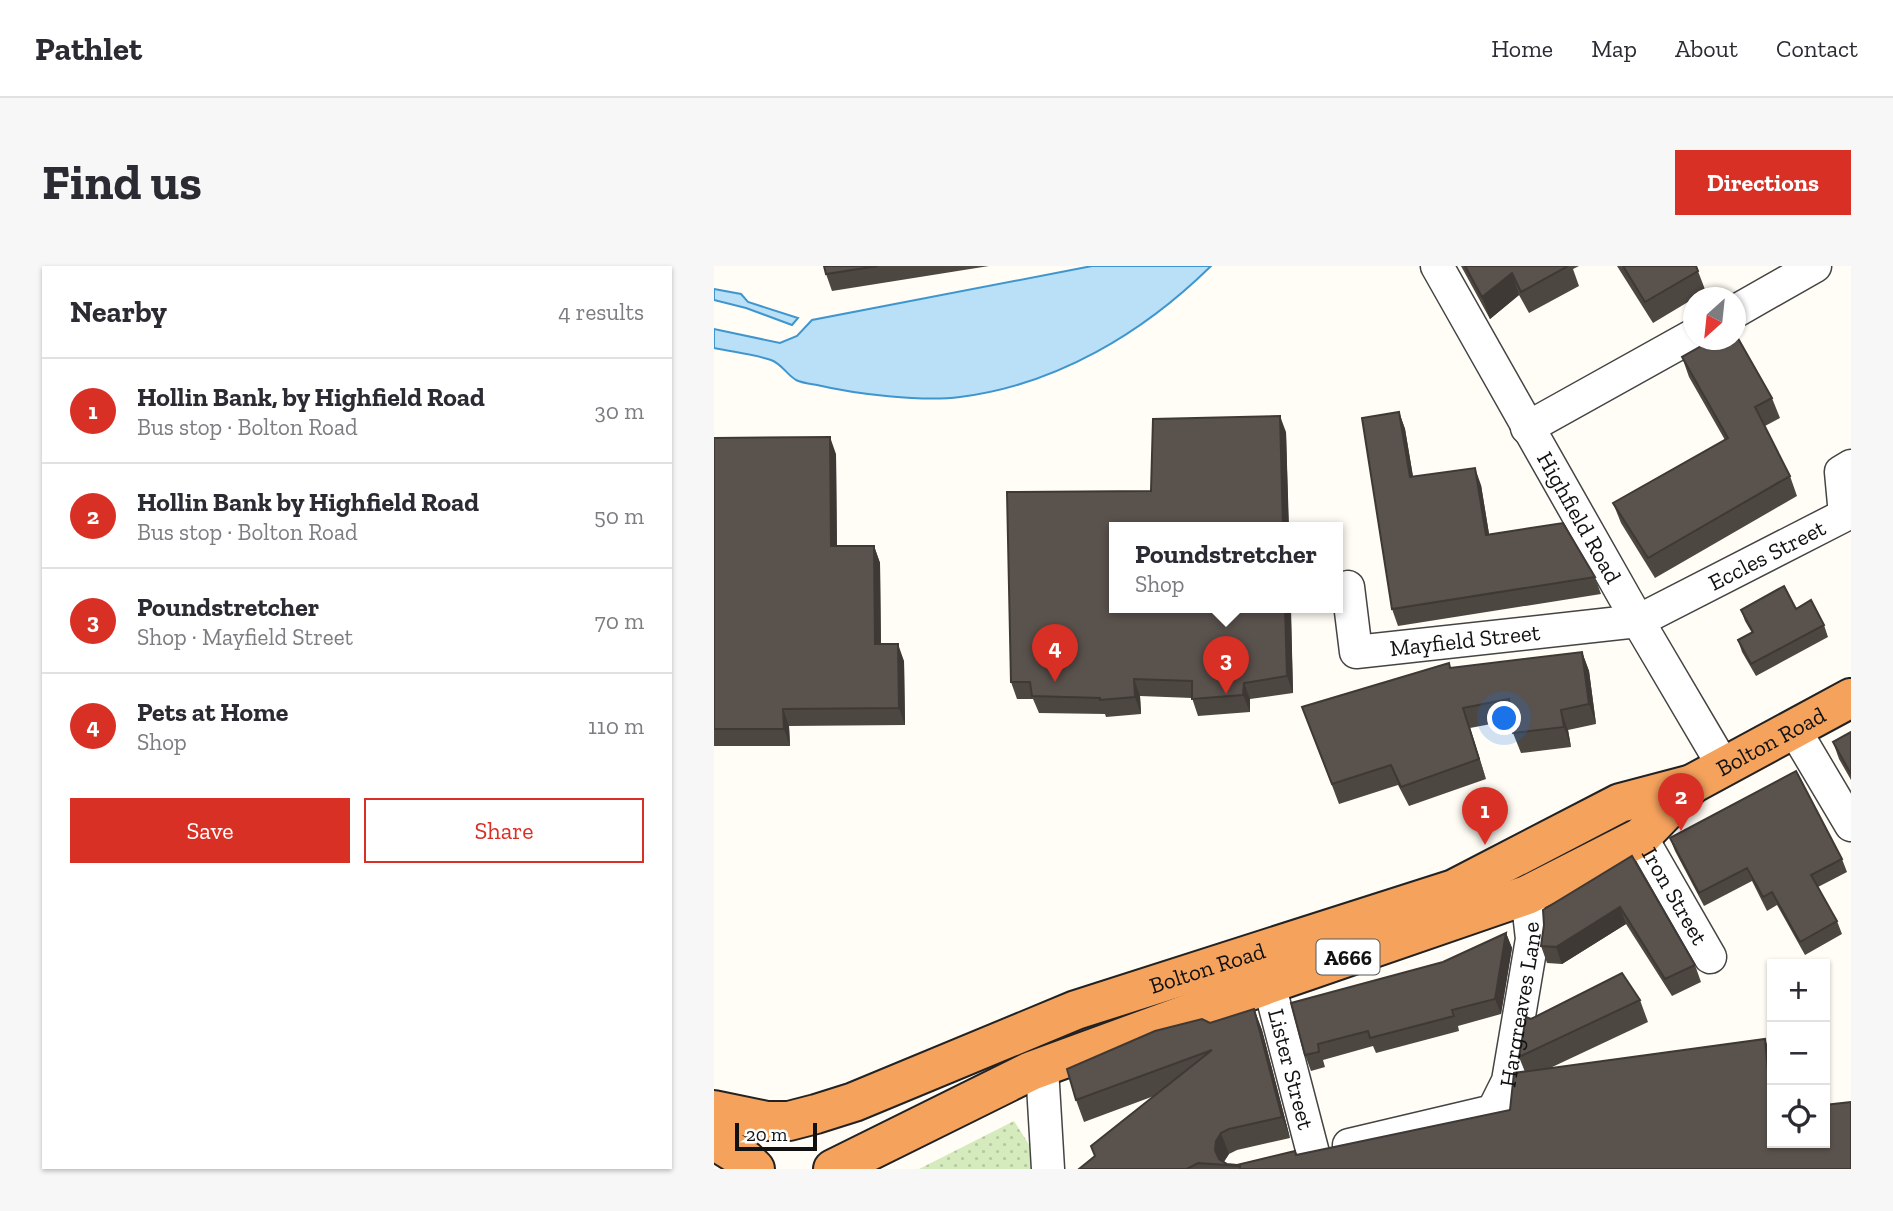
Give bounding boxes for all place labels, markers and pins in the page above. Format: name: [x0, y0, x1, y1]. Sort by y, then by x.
pin: 4: [1032, 624, 1078, 682]
pin: 3: [1203, 636, 1249, 694]
pin: 2: [1658, 773, 1704, 831]
pin: 1: [1462, 787, 1508, 845]

